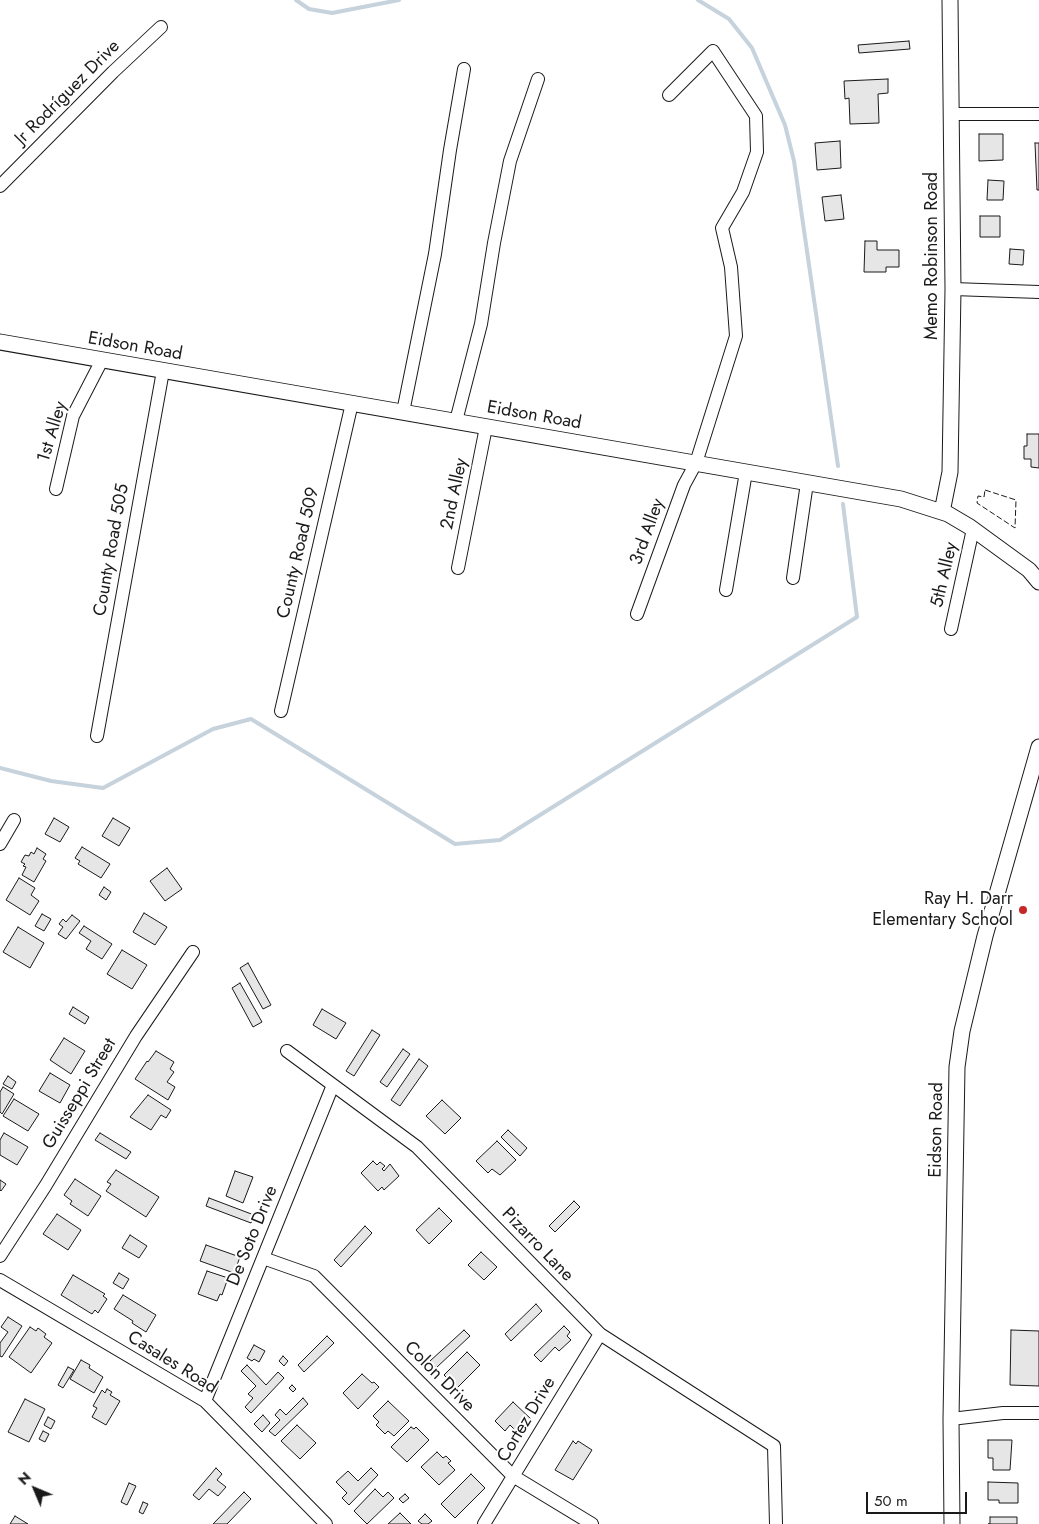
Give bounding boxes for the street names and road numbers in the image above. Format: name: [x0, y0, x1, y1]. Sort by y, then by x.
street label: Jr Rodríguez Drive: [11, 36, 125, 150]
street label: Memo Robinson Road: [922, 172, 944, 340]
street label: Eidson Road: [86, 328, 184, 366]
street label: Eidson Road: [485, 397, 583, 435]
street label: 1st Alley: [34, 399, 72, 465]
street label: 2nd Alley: [437, 456, 473, 532]
street label: County Road 505: [90, 482, 134, 618]
street label: County Road 509: [273, 485, 325, 621]
street label: 3rd Alley: [626, 496, 670, 568]
street label: 5th Alley: [927, 540, 963, 610]
street label: Guisseppi Street: [38, 1035, 122, 1153]
street label: Eidson Road: [925, 1082, 949, 1178]
street label: De Soto Drive: [223, 1183, 283, 1289]
street label: Pizarro Lane: [496, 1204, 578, 1286]
street label: Casales Road: [123, 1327, 221, 1399]
street label: Colon Drive: [399, 1337, 479, 1417]
street label: Cortez Drive: [493, 1374, 561, 1466]

